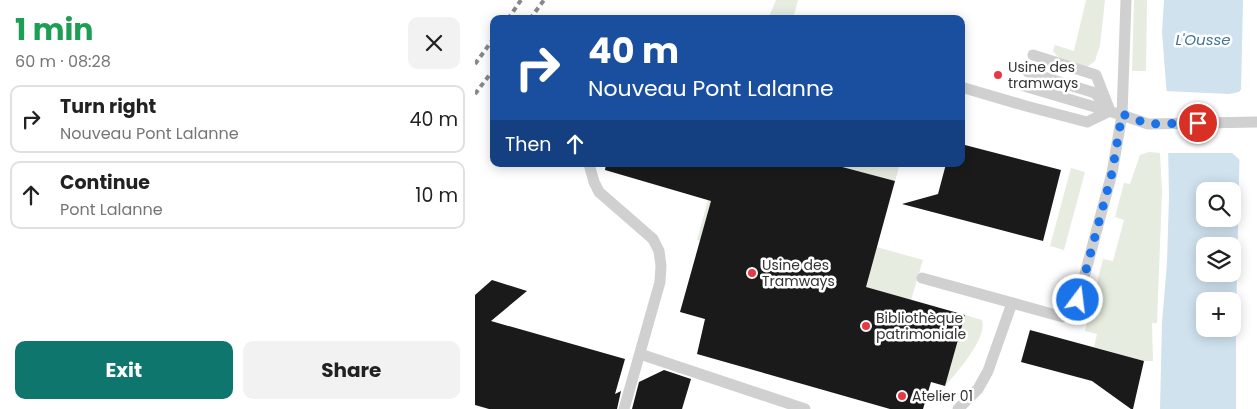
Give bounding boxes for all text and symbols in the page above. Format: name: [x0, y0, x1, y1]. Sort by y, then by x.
text: 1 min: [15, 8, 93, 51]
button: close: [408, 17, 460, 69]
text: 40 m: [588, 26, 679, 75]
water label: L'Ousse: [1175, 29, 1231, 50]
icon: right: [505, 35, 570, 100]
text: 60 m · 08:28: [15, 50, 111, 73]
place label: Usine des tramways: [1008, 57, 1078, 93]
marker: Usine des tramways: [992, 69, 1004, 81]
text: Nouveau Pont Lalanne: [588, 73, 834, 104]
text: Turn right: [60, 93, 156, 120]
pin: [1177, 102, 1219, 144]
icon: right: [17, 105, 45, 133]
text: 40 m: [409, 106, 458, 133]
icon: arrive: [1184, 109, 1212, 137]
text: Nouveau Pont Lalanne: [60, 122, 239, 145]
icon: ahead: [561, 130, 589, 158]
text: Then: [505, 131, 551, 158]
text: Continue: [60, 169, 150, 196]
icon: ahead: [17, 181, 45, 209]
text: 10 m: [415, 182, 458, 209]
map controls: [1196, 182, 1241, 337]
button: search: [1196, 182, 1241, 227]
text: Pont Lalanne: [60, 198, 163, 221]
button: layers: [1196, 237, 1241, 282]
place label: Usine des Tramways: [762, 255, 835, 291]
marker: Usine des Tramways: [746, 267, 758, 279]
position arrow: [1051, 273, 1103, 325]
button: +: [1196, 292, 1241, 337]
place label: Bibliothèque patrimoniale: [876, 308, 966, 344]
marker: Bibliothèque patrimoniale: [860, 320, 872, 332]
button: Exit: [15, 341, 233, 399]
button: Share: [243, 341, 460, 399]
place label: Atelier 01: [912, 386, 973, 406]
marker: Atelier 01: [896, 390, 908, 402]

